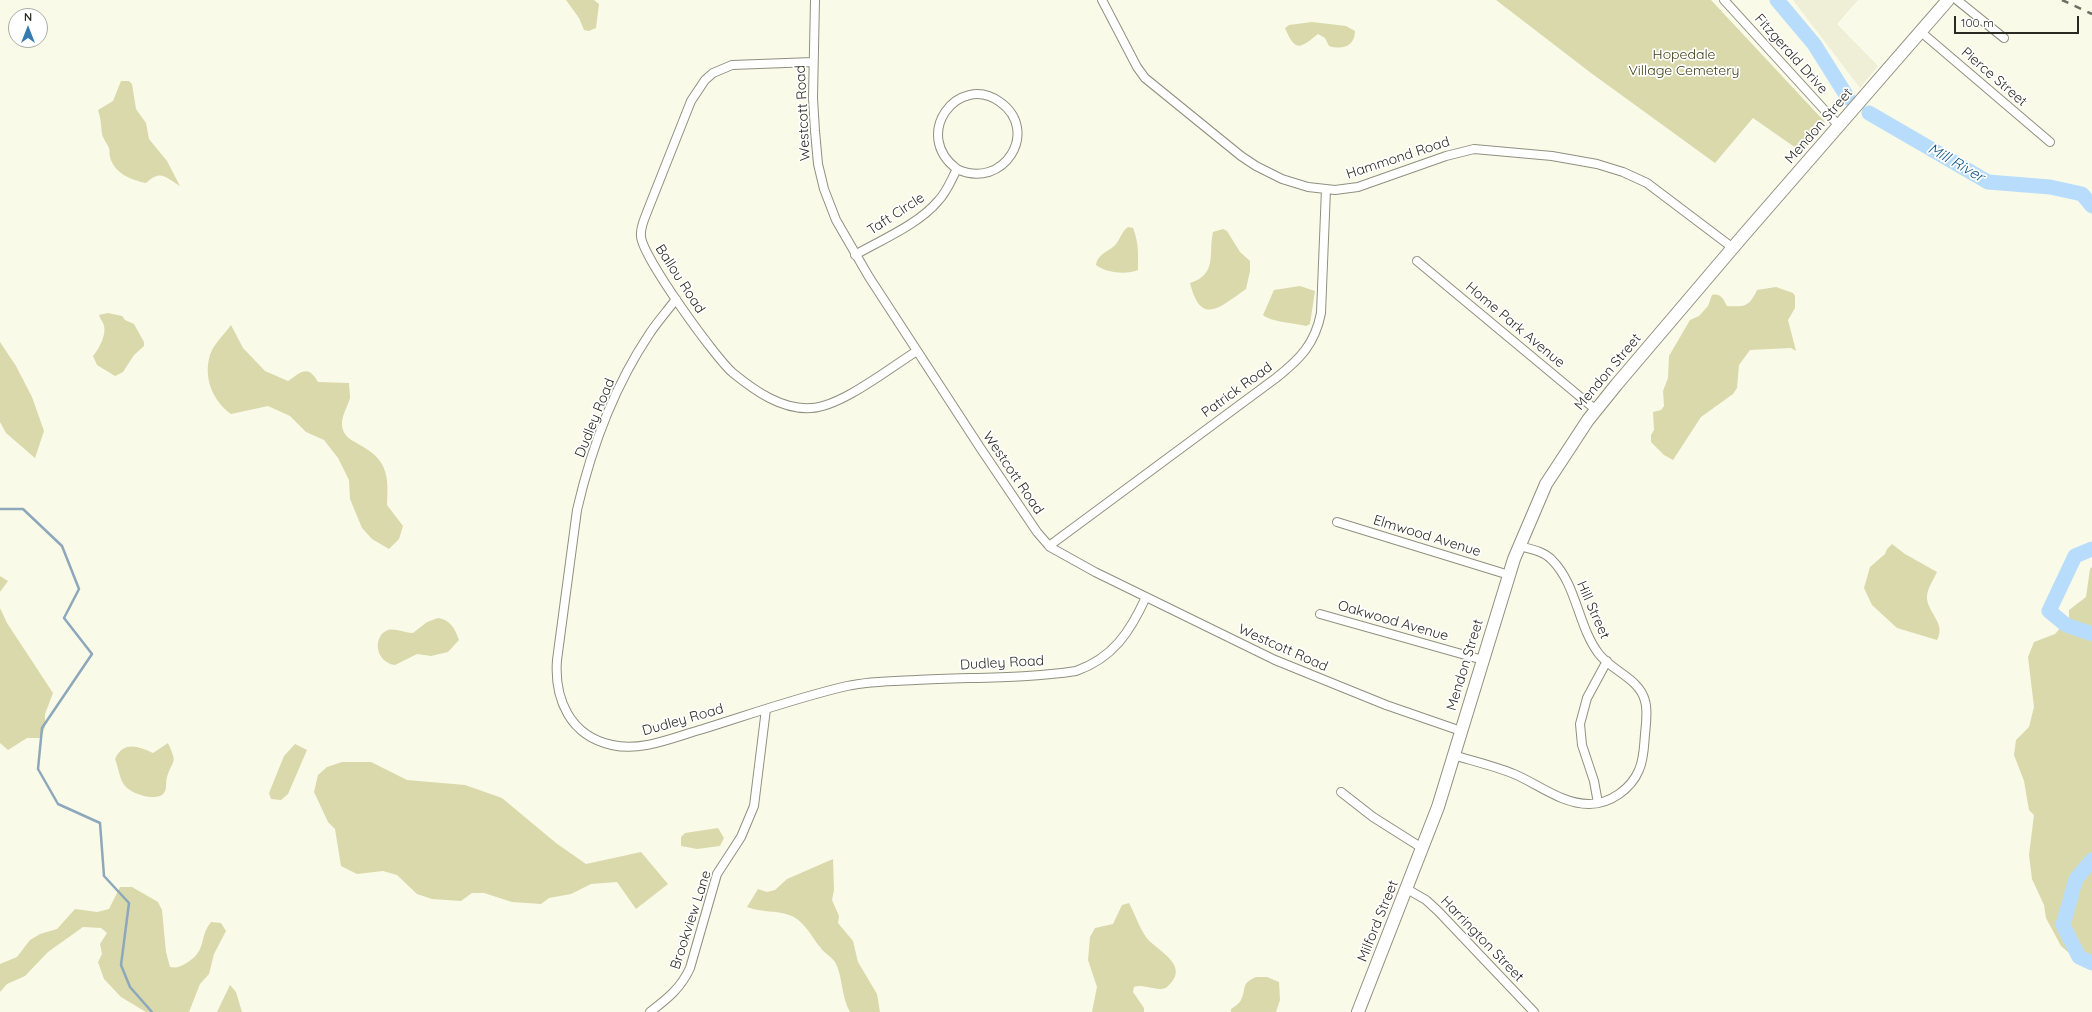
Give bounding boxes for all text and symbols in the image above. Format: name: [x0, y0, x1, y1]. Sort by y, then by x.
north arrow: [8, 8, 48, 48]
scale bar: [1956, 8, 2081, 34]
text: N: [24, 10, 32, 24]
street label: Fitzgerald Drive: [1751, 11, 1831, 97]
text: 100 m: [1961, 15, 1994, 30]
street label: Pierce Street: [1958, 44, 2030, 110]
park label: Hopedale Village Cemetery: [1628, 47, 1740, 80]
street label: Westcott Road: [792, 65, 814, 161]
street label: Mendon Street: [1782, 85, 1856, 167]
street label: Hammond Road: [1344, 133, 1452, 183]
water label: Mill River: [1925, 140, 1987, 186]
street label: Taft Circle: [864, 189, 928, 239]
street label: Ballou Road: [651, 241, 709, 317]
street label: Home Park Avenue: [1462, 279, 1568, 371]
street label: Mendon Street: [1571, 330, 1645, 414]
street label: Patrick Road: [1198, 359, 1276, 421]
street label: Dudley Road: [571, 376, 619, 460]
street label: Westcott Road: [979, 428, 1047, 518]
street label: Elmwood Avenue: [1371, 512, 1483, 560]
street label: Hill Street: [1573, 578, 1613, 642]
street label: Oakwood Avenue: [1336, 597, 1450, 645]
street label: Mendon Street: [1443, 617, 1487, 713]
street label: Westcott Road: [1236, 621, 1330, 675]
street label: Dudley Road: [960, 652, 1044, 674]
street label: Dudley Road: [640, 700, 726, 740]
street label: Brookview Lane: [667, 868, 715, 972]
street label: Milford Street: [1354, 878, 1402, 964]
street label: Harrington Street: [1437, 893, 1527, 985]

